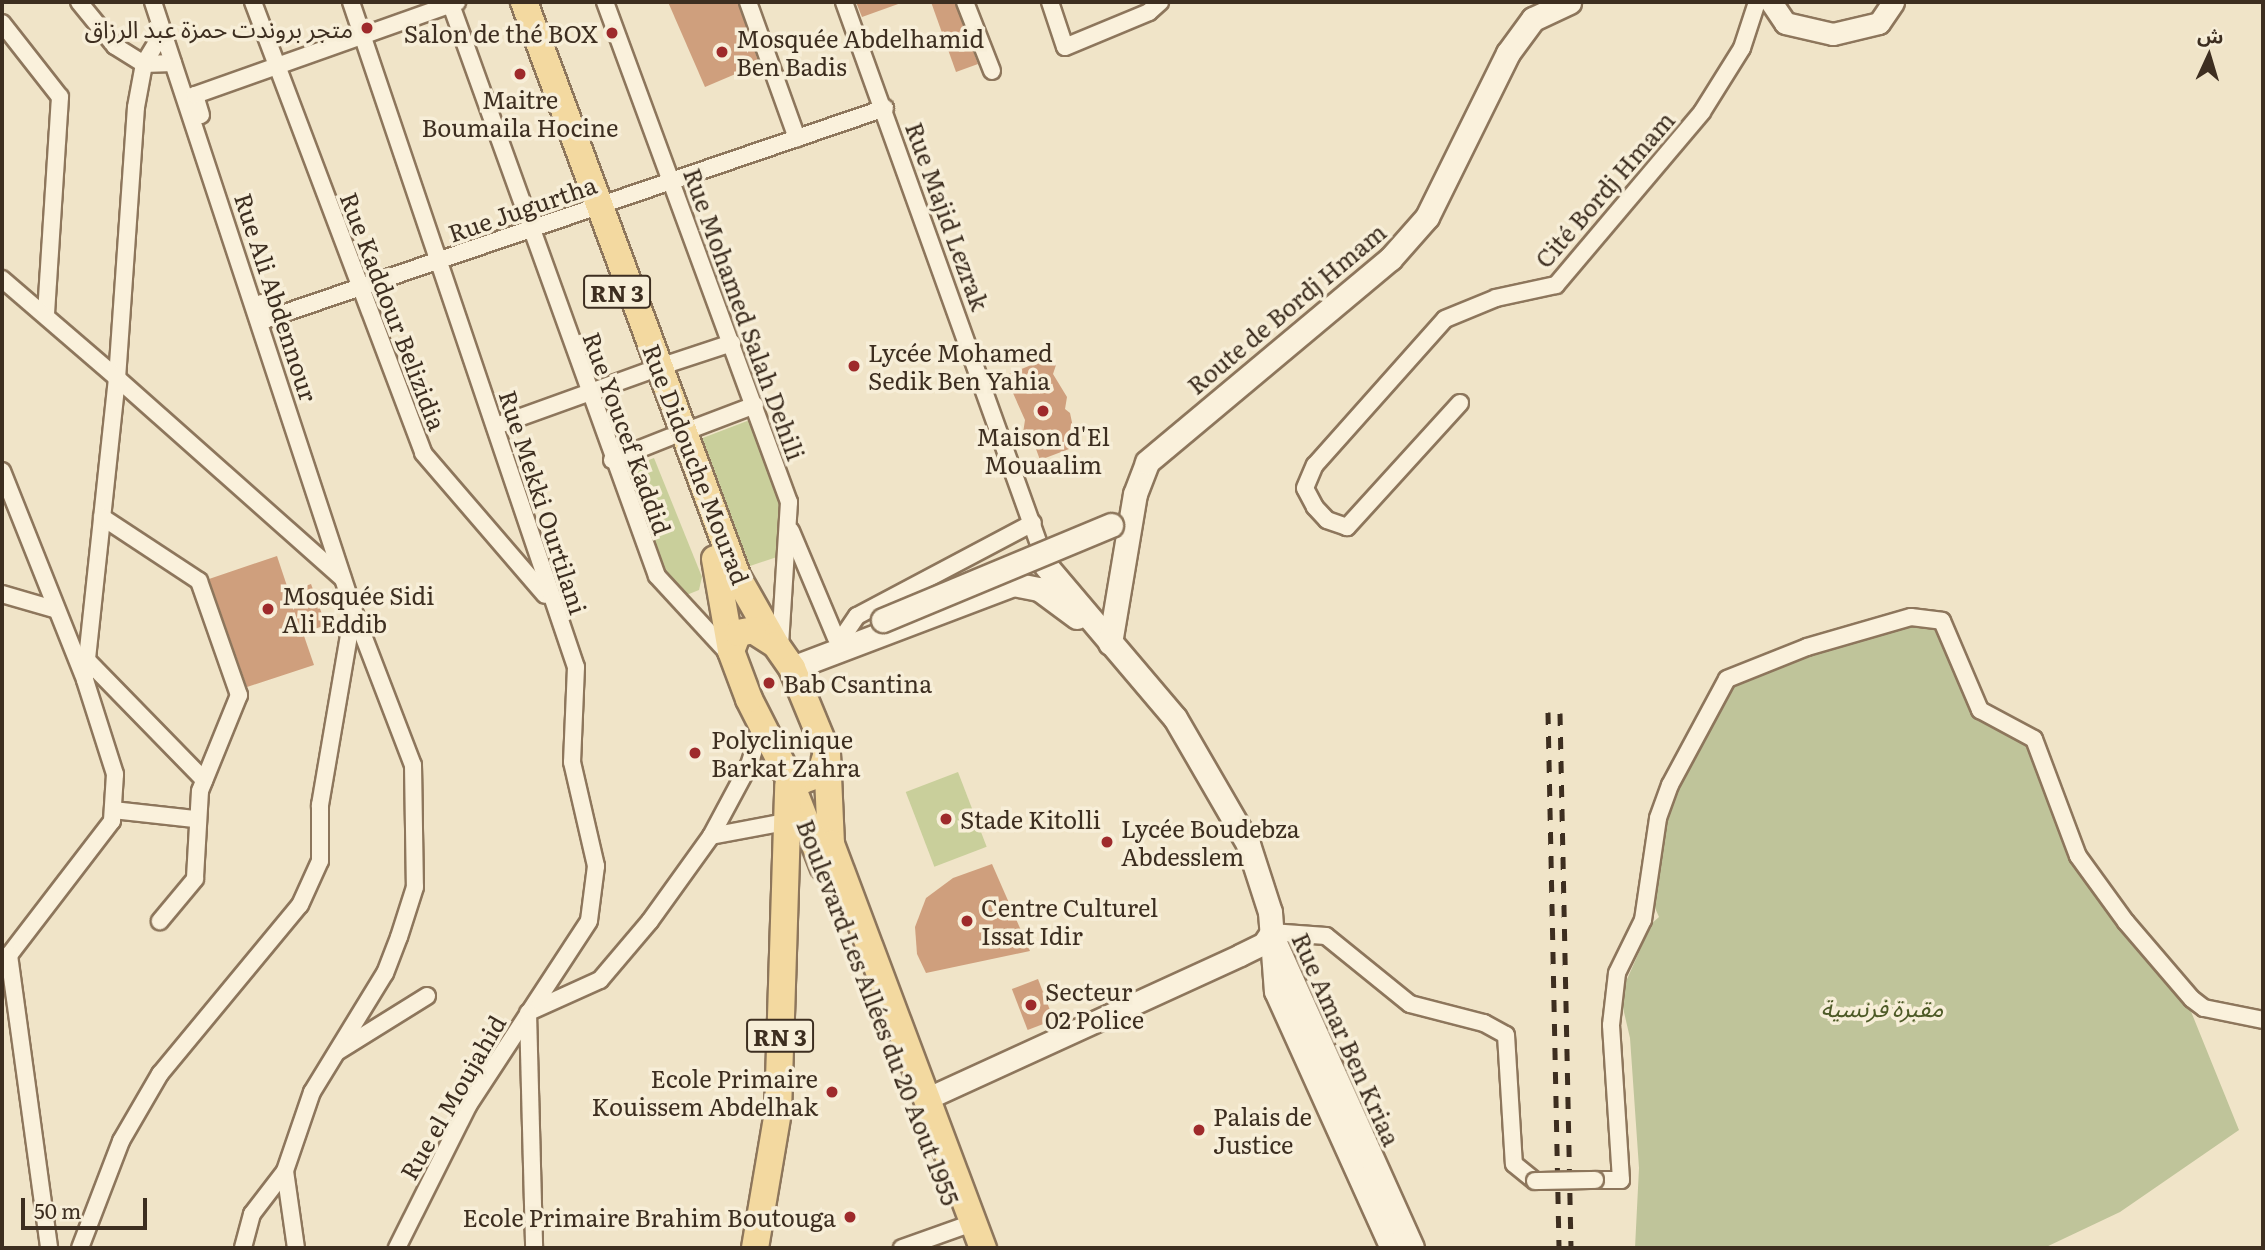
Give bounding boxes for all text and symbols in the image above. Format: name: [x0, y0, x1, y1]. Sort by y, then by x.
place label: متجر بروندت حمزة عبد الرزاق: [84, 14, 353, 42]
place label: Salon de thé BOX: [404, 19, 598, 47]
marker: متجر بروندت حمزة عبد الرزاق: [359, 20, 375, 36]
text: ش: [2197, 20, 2224, 50]
north arrow: [2174, 21, 2244, 91]
place label: Mosquée Abdelhamid Ben Badis: [736, 24, 984, 80]
marker: Salon de thé BOX: [604, 25, 620, 41]
marker: Mosquée Abdelhamid Ben Badis: [714, 44, 730, 60]
marker: Maitre Boumaila Hocine: [512, 66, 528, 82]
place label: Maitre Boumaila Hocine: [421, 85, 619, 141]
street label: Cité Bordj Hmam: [1528, 105, 1680, 273]
street label: Rue Majid Lezrak: [901, 118, 995, 314]
street label: Rue Mohamed Salah Dehili: [679, 164, 811, 464]
street label: Rue Jugurtha: [444, 169, 600, 247]
street label: Rue Kaddour Belizidia: [335, 188, 453, 434]
street label: Rue Ali Abdennour: [230, 189, 324, 405]
street label: Route de Bordj Hmam: [1181, 217, 1391, 399]
road number: RN 3: [582, 272, 652, 312]
street label: Rue Youcef Kaddid: [578, 328, 678, 538]
place label: Lycée Mohamed Sedik Ben Yahia: [868, 338, 1053, 394]
street label: Rue Didouche Mourad: [638, 340, 756, 588]
marker: Lycée Mohamed Sedik Ben Yahia: [846, 358, 862, 374]
street label: Rue Mekki Ourtilani: [494, 386, 594, 618]
marker: Maison d'El Mouaalim: [1035, 403, 1051, 419]
place label: Maison d'El Mouaalim: [976, 422, 1110, 478]
place label: Mosquée Sidi Ali Eddib: [282, 581, 434, 637]
marker: Mosquée Sidi Ali Eddib: [260, 601, 276, 617]
place label: Bab Csantina: [783, 669, 932, 697]
marker: Bab Csantina: [761, 675, 777, 691]
place label: Polyclinique Barkat Zahra: [711, 725, 860, 781]
marker: Polyclinique Barkat Zahra: [685, 743, 705, 763]
place label: Stade Kitolli: [960, 805, 1101, 833]
marker: Stade Kitolli: [938, 811, 954, 827]
place label: Lycée Boudebza Abdesslem: [1121, 814, 1300, 870]
street label: Boulevard Les Allées du 20 Aout 1955: [792, 815, 966, 1209]
marker: Lycée Boudebza Abdesslem: [1099, 834, 1115, 850]
place label: Centre Culturel Issat Idir: [981, 893, 1158, 949]
marker: Centre Culturel Issat Idir: [959, 913, 975, 929]
street label: Rue Amar Ben Kriaa: [1287, 928, 1407, 1150]
place label: Secteur 02 Police: [1045, 977, 1144, 1033]
park label: مقبرة فرنسية: [1821, 993, 1943, 1021]
marker: Secteur 02 Police: [1023, 997, 1039, 1013]
street label: Rue el Moujahid: [393, 1010, 511, 1184]
road number: RN 3: [745, 1016, 815, 1056]
place label: Ecole Primaire Kouissem Abdelhak: [591, 1064, 818, 1120]
marker: Ecole Primaire Kouissem Abdelhak: [824, 1084, 840, 1100]
place label: Palais de Justice: [1213, 1102, 1312, 1158]
marker: Palais de Justice: [1191, 1122, 1207, 1138]
scale bar: [24, 1184, 150, 1228]
text: 50 m: [34, 1194, 81, 1225]
place label: Ecole Primaire Brahim Boutouga: [463, 1203, 836, 1231]
marker: Ecole Primaire Brahim Boutouga: [842, 1209, 858, 1225]

